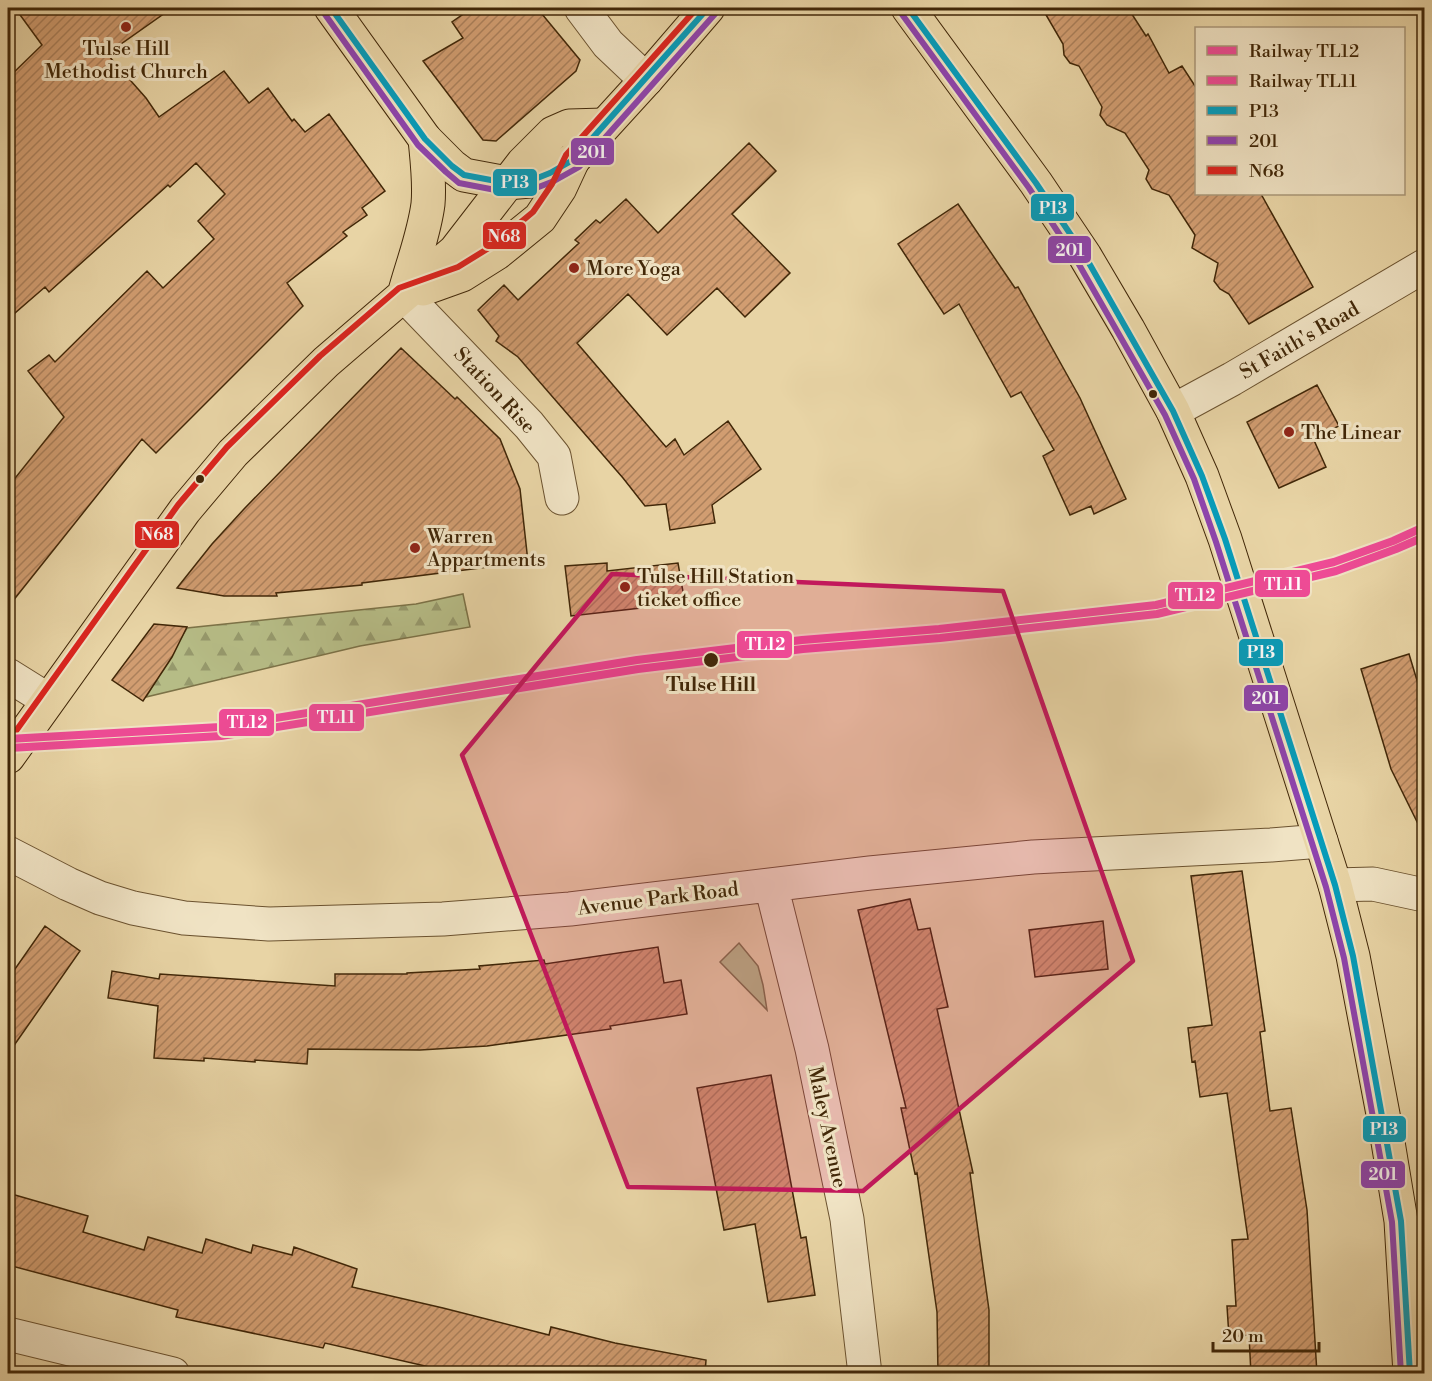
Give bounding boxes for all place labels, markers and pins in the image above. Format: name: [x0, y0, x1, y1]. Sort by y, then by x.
marker: Tulse Hill Methodist Church: [119, 20, 133, 34]
place label: Tulse Hill Methodist Church: [44, 37, 208, 85]
place label: More Yoga: [586, 257, 682, 282]
marker: More Yoga: [567, 261, 581, 275]
unlabelled marker: [1147, 388, 1159, 400]
place label: The Linear: [1301, 421, 1402, 446]
marker: The Linear: [1282, 425, 1296, 439]
unlabelled marker: [194, 473, 206, 485]
place label: Warren Appartments: [426, 525, 546, 573]
marker: Warren Appartments: [408, 541, 422, 555]
place label: Tulse Hill Station ticket office: [637, 565, 794, 613]
marker: Tulse Hill Station ticket office: [618, 580, 632, 594]
marker: Tulse Hill: [702, 651, 720, 669]
place label: Tulse Hill: [666, 673, 756, 698]

